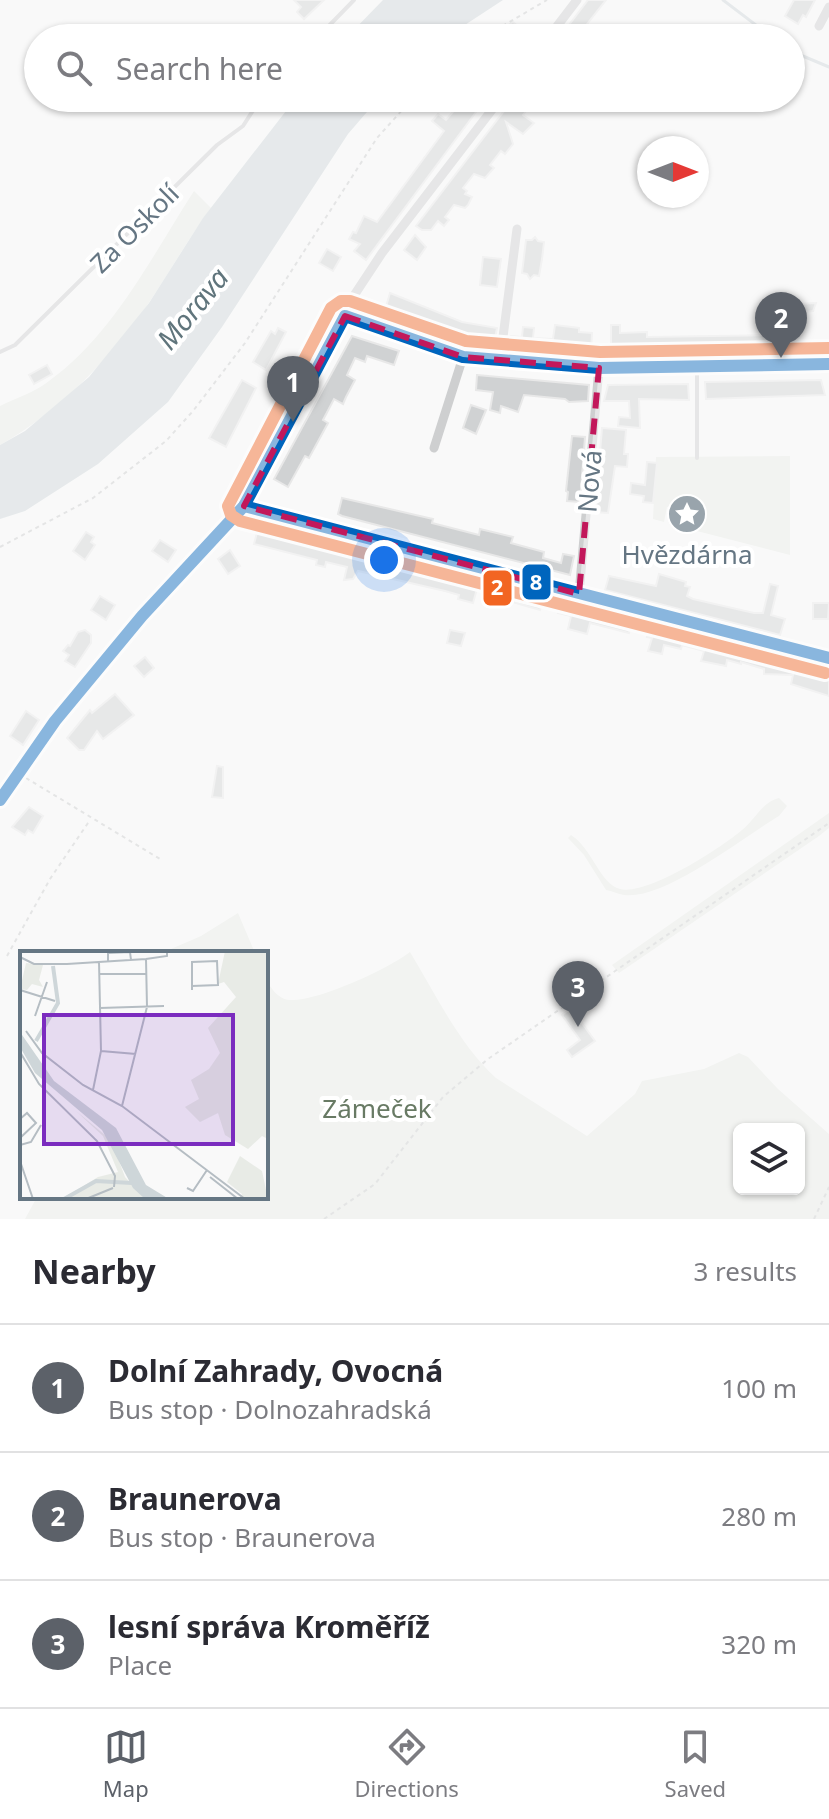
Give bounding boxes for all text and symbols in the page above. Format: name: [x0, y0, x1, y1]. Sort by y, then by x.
search box: [24, 24, 805, 112]
icon: search: [52, 46, 96, 90]
text: Search here: [116, 48, 283, 89]
north arrow: [637, 136, 709, 208]
street label: Za Oskolí: [82, 175, 187, 280]
water label: Morava: [147, 259, 237, 357]
pin: 2: [755, 292, 807, 358]
pin: 1: [267, 356, 319, 422]
street label: Nová: [568, 448, 610, 514]
place icon: Hvězdárna: [666, 493, 708, 535]
place label: Hvězdárna: [621, 536, 753, 572]
your location: [364, 540, 404, 580]
line badge: 8: [521, 563, 552, 601]
text: 8: [530, 566, 542, 596]
line badge: 2: [482, 569, 513, 607]
text: 2: [491, 571, 503, 601]
inset map: [20, 951, 268, 1199]
pin: 3: [552, 961, 604, 1027]
park label: Zámeček: [322, 1090, 432, 1126]
map controls: [733, 1123, 805, 1195]
button: layers: [733, 1123, 805, 1195]
text: Nearby: [32, 1248, 156, 1294]
text: 3 results: [693, 1253, 797, 1289]
text: Dolní Zahrady, Ovocná: [108, 1350, 443, 1391]
text: 1: [51, 1370, 65, 1406]
text: 100 m: [721, 1370, 797, 1406]
text: Bus stop · Dolnozahradská: [108, 1391, 432, 1427]
text: Braunerova: [108, 1478, 282, 1519]
text: 2: [51, 1498, 65, 1534]
text: 280 m: [721, 1498, 797, 1534]
text: Bus stop · Braunerova: [108, 1519, 376, 1555]
text: lesní správa Kroměříž: [108, 1606, 430, 1647]
text: 3: [51, 1626, 65, 1662]
text: 320 m: [721, 1626, 797, 1662]
text: Place: [108, 1647, 172, 1683]
tab: Map: [103, 1725, 149, 1803]
tab: Directions: [354, 1725, 459, 1803]
tab: Saved: [665, 1725, 726, 1803]

